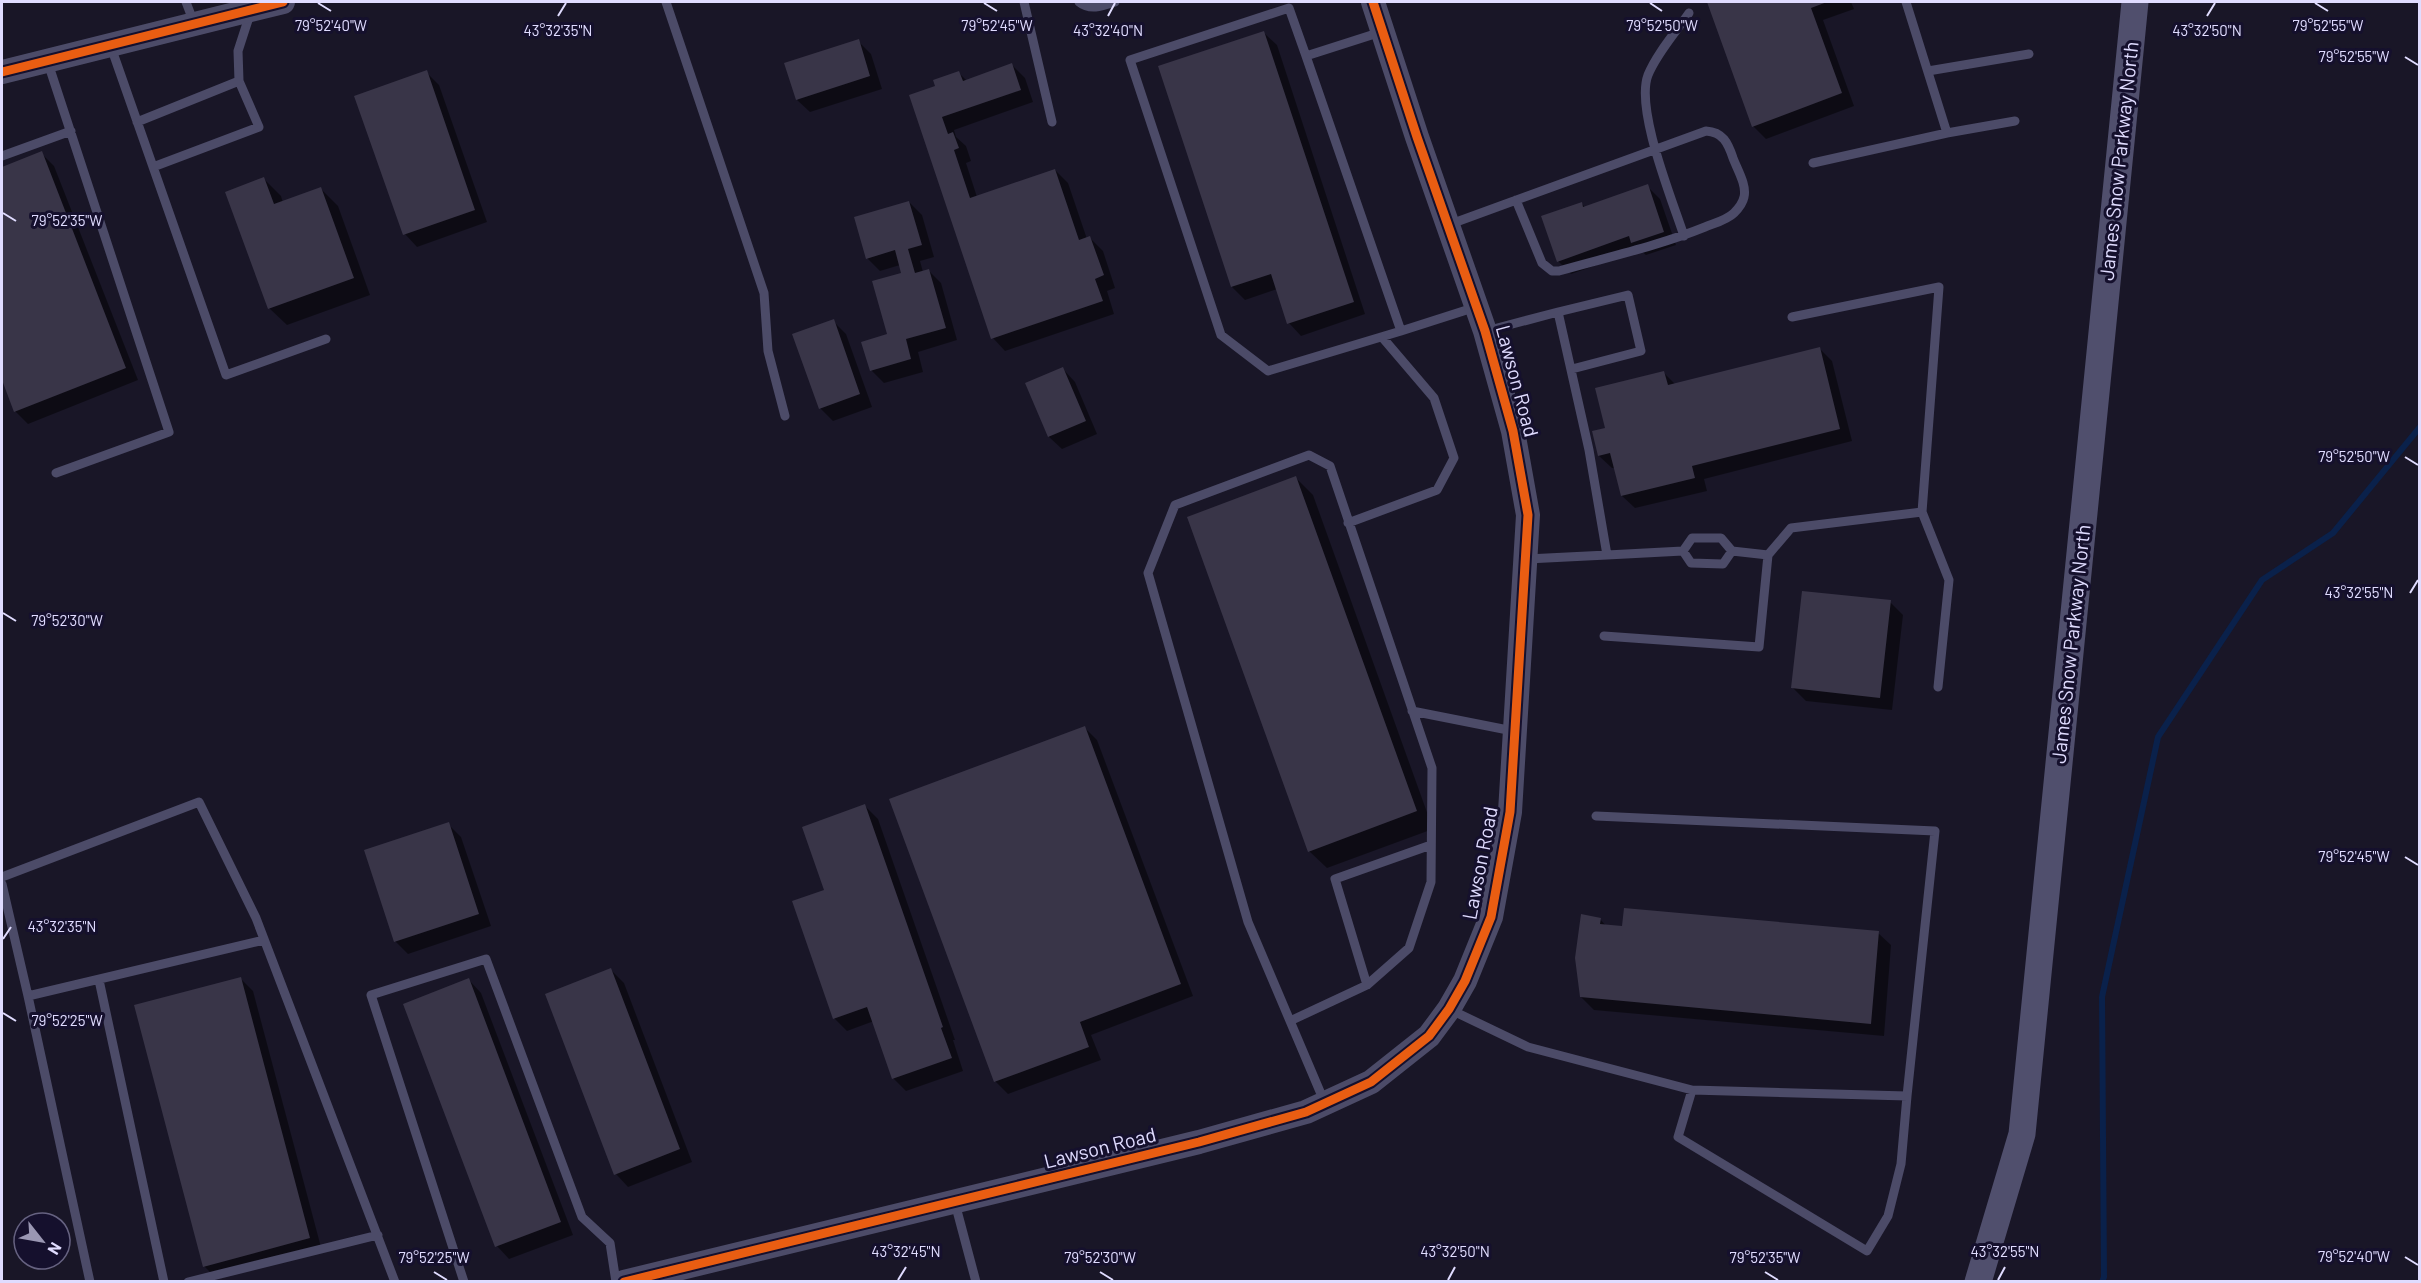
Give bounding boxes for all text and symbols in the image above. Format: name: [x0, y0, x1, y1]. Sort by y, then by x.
text: 79°52'40"W: [295, 16, 367, 34]
text: 79°52'45"W: [961, 16, 1033, 34]
text: 79°52'50"W: [1626, 16, 1698, 34]
text: 79°52'55"W: [2293, 16, 2363, 34]
text: 43°32'35"N: [524, 21, 592, 39]
text: 43°32'40"N: [1073, 21, 1143, 39]
text: 43°32'50"N: [2172, 21, 2242, 39]
street label: James Snow Parkway North: [2094, 40, 2143, 282]
text: 79°52'55"W: [2319, 47, 2389, 65]
text: 79°52'35"W: [32, 211, 102, 229]
street label: Lawson Road: [1492, 322, 1544, 439]
text: 79°52'50"W: [2318, 447, 2390, 465]
street label: James Snow Parkway North: [2046, 523, 2095, 765]
text: 43°32'55"N: [2325, 583, 2393, 601]
text: 79°52'30"W: [31, 611, 103, 629]
street label: Lawson Road: [1456, 804, 1502, 921]
text: 79°52'45"W: [2318, 847, 2390, 865]
text: 43°32'35"N: [28, 917, 96, 935]
text: 79°52'25"W: [31, 1011, 103, 1029]
street label: Lawson Road: [1041, 1122, 1158, 1173]
north arrow: [12, 1211, 72, 1271]
text: N: [44, 1240, 66, 1258]
text: 43°32'45"N: [871, 1242, 941, 1260]
text: 43°32'50"N: [1420, 1242, 1490, 1260]
text: 43°32'55"N: [1971, 1242, 2039, 1260]
text: 79°52'40"W: [2318, 1247, 2390, 1265]
text: 79°52'25"W: [398, 1248, 470, 1266]
text: 79°52'30"W: [1064, 1248, 1136, 1266]
text: 79°52'35"W: [1730, 1248, 1800, 1266]

